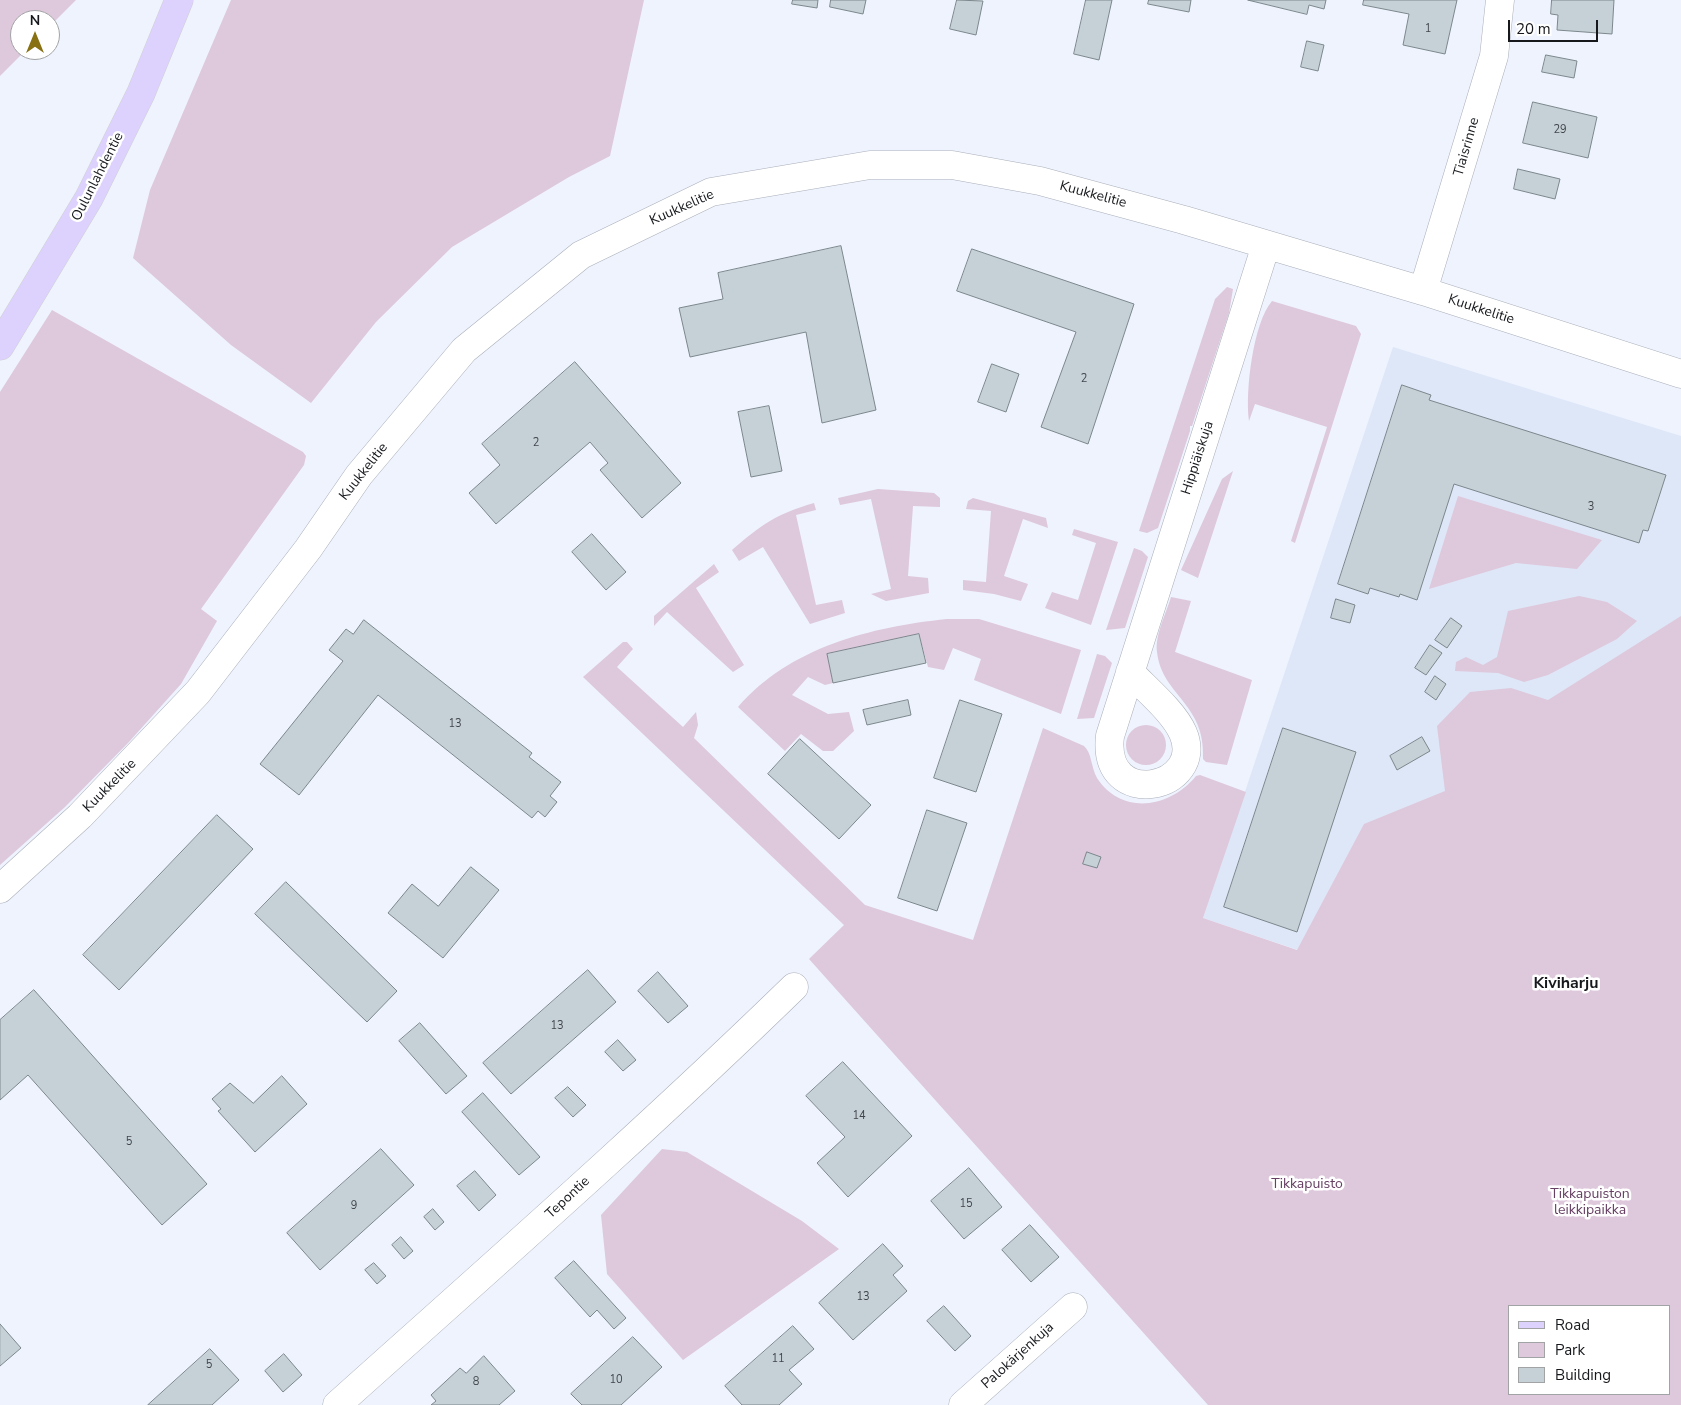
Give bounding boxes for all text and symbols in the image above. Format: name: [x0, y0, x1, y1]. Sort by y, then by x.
north arrow: [10, 10, 60, 60]
scale bar: [1511, 10, 1601, 42]
text: N: [30, 11, 40, 30]
text: 20 m: [1516, 19, 1551, 39]
house number: 1: [1425, 22, 1431, 36]
street label: Tiaisrinne: [1451, 116, 1483, 178]
house number: 29: [1553, 123, 1567, 137]
street label: Oulunlahdentie: [68, 130, 128, 224]
street label: Kuukkelitie: [1058, 178, 1128, 212]
street label: Kuukkelitie: [647, 186, 717, 230]
street label: Kuukkelitie: [1446, 291, 1516, 329]
house number: 2: [1081, 372, 1087, 386]
street label: Hippiäiskuja: [1178, 419, 1218, 497]
house number: 2: [533, 436, 539, 450]
street label: Kuukkelitie: [336, 440, 392, 504]
house number: 3: [1588, 500, 1594, 514]
house number: 13: [448, 717, 462, 731]
street label: Kuukkelitie: [80, 756, 140, 816]
district label: Kiviharju: [1533, 974, 1599, 994]
house number: 13: [550, 1019, 564, 1033]
house number: 14: [852, 1109, 866, 1123]
house number: 5: [126, 1135, 132, 1149]
street label: Tepontie: [542, 1173, 594, 1223]
park label: Tikkapuisto: [1271, 1177, 1343, 1193]
park label: Tikkapuiston leikkipaikka: [1550, 1187, 1630, 1220]
house number: 15: [959, 1197, 973, 1211]
house number: 9: [351, 1199, 357, 1213]
house number: 13: [856, 1290, 870, 1304]
legend: [1508, 1305, 1671, 1395]
text: Road: [1555, 1315, 1590, 1335]
street label: Palokärjenkuja: [978, 1319, 1058, 1393]
text: Park: [1555, 1340, 1585, 1360]
house number: 11: [771, 1352, 785, 1366]
house number: 5: [206, 1358, 212, 1372]
text: Building: [1555, 1365, 1611, 1385]
house number: 10: [609, 1373, 623, 1387]
house number: 8: [473, 1375, 479, 1389]

